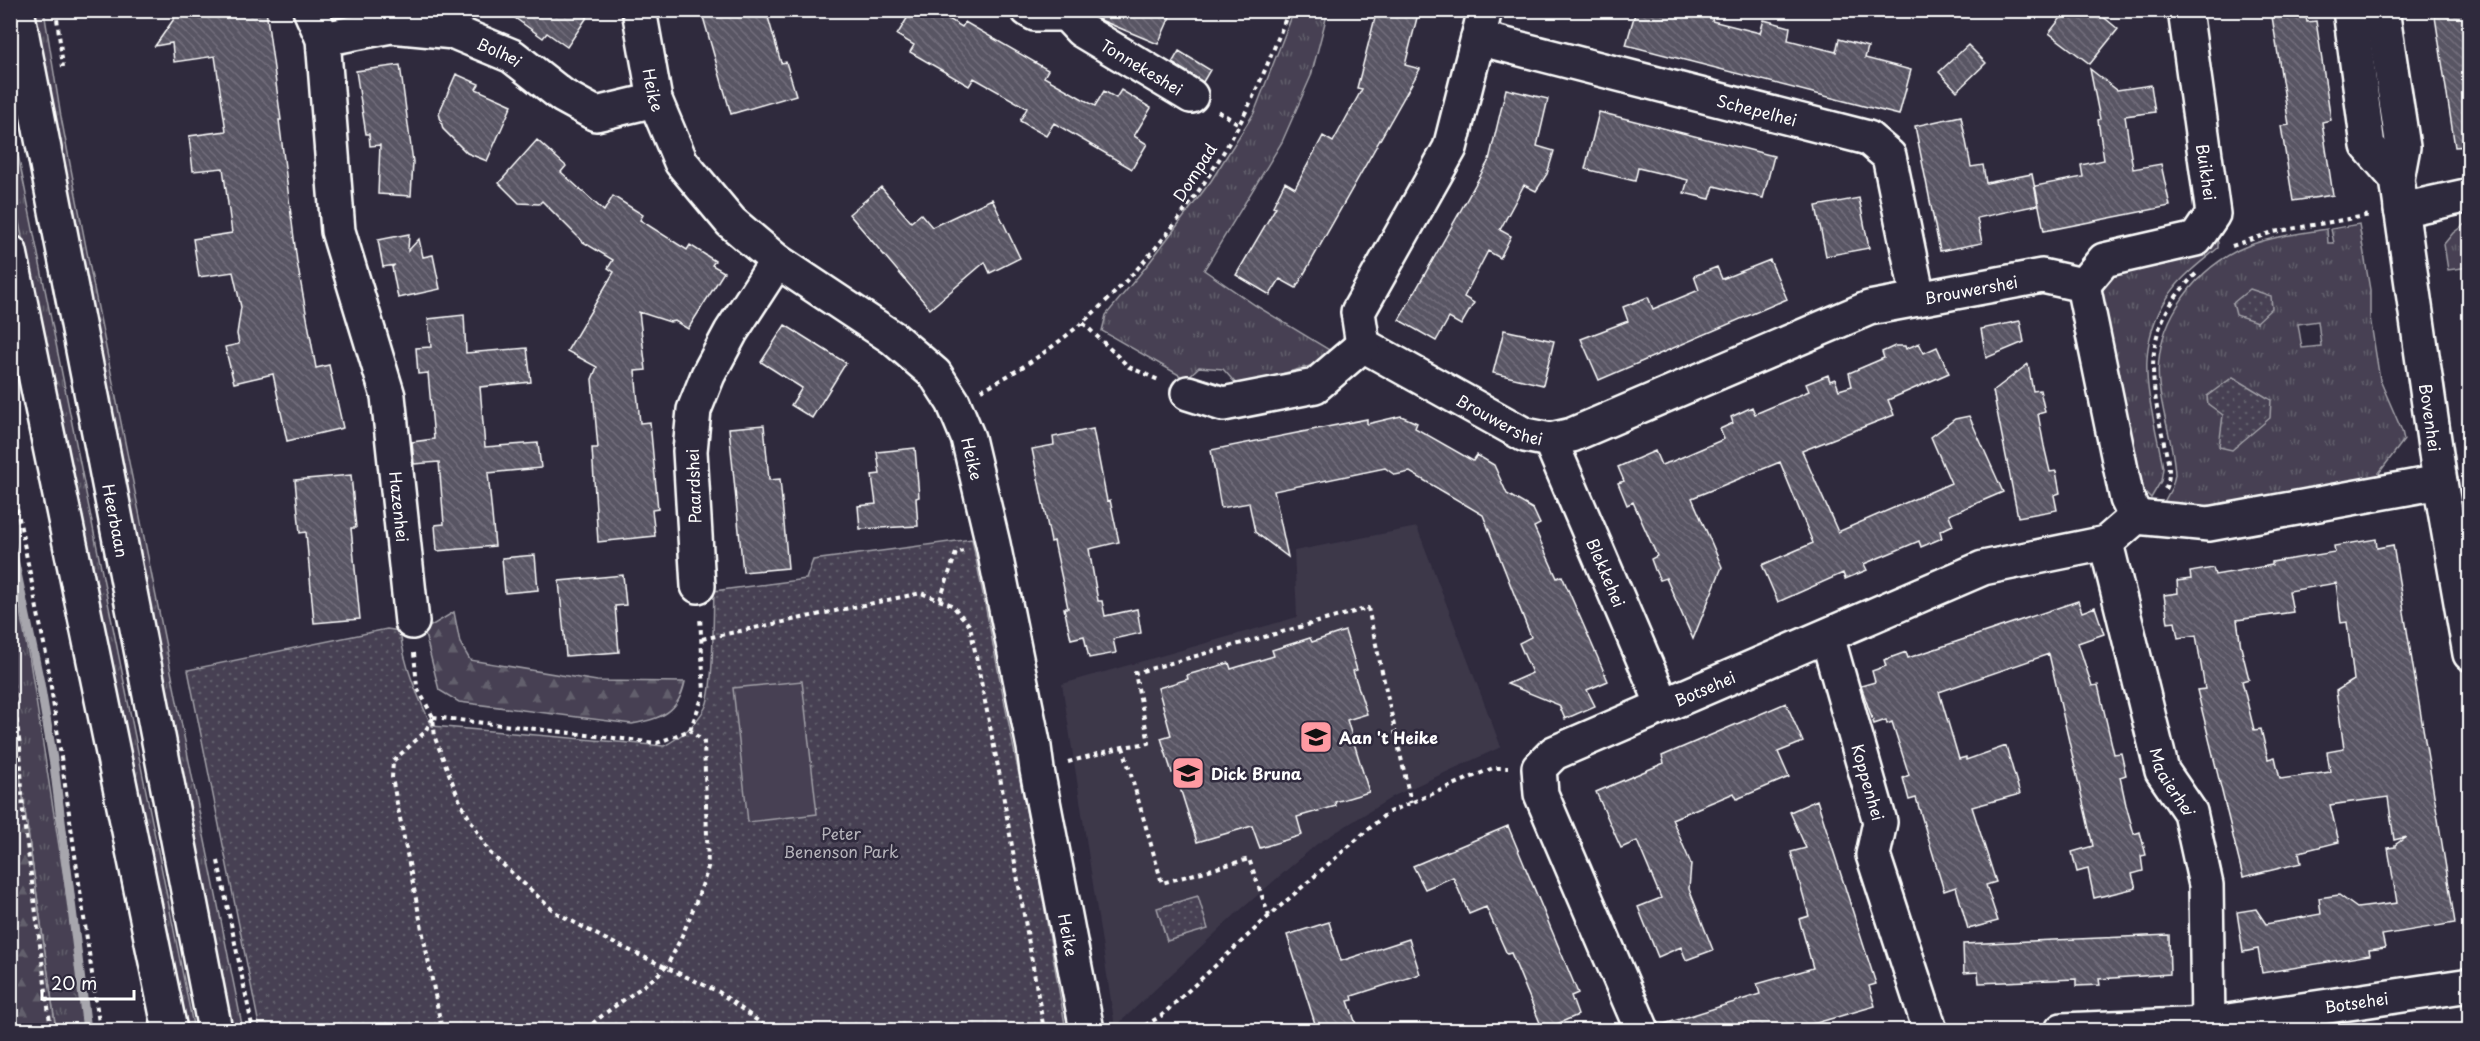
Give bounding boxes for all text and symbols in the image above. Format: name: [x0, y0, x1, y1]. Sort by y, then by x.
street label: Bolhei: [473, 31, 528, 72]
street label: Tonnekeshei: [1096, 33, 1188, 101]
street label: Heike: [638, 66, 670, 115]
street label: Schepelhei: [1714, 88, 1800, 131]
street label: Dompad: [1166, 138, 1222, 206]
street label: Buikhei: [2191, 142, 2223, 202]
street label: Brouwershei: [1922, 269, 2020, 310]
street label: Bovenhei: [2414, 382, 2448, 453]
street label: Brouwershei: [1452, 387, 1545, 450]
street label: Heike: [956, 435, 989, 482]
street label: Paardshei: [680, 448, 706, 524]
street label: Hazenhei: [384, 470, 415, 543]
street label: Heerbaan: [97, 482, 135, 559]
street label: Blekkehei: [1581, 534, 1632, 611]
street label: Botsehei: [1670, 664, 1739, 712]
school or university icon: Aan 't Heike: [1298, 719, 1334, 755]
place label: Aan 't Heike: [1339, 725, 1438, 749]
street label: Koppenhei: [1846, 741, 1891, 823]
street label: Maaierhei: [2145, 745, 2202, 817]
school or university icon: Dick Bruna: [1170, 755, 1206, 791]
place label: Dick Bruna: [1211, 761, 1302, 785]
park label: Peter Benenson Park: [783, 821, 899, 863]
street label: Heike: [1053, 911, 1085, 958]
scale bar: [42, 963, 134, 1001]
text: 20 m: [51, 969, 97, 996]
street label: Botsehei: [2323, 985, 2390, 1019]

